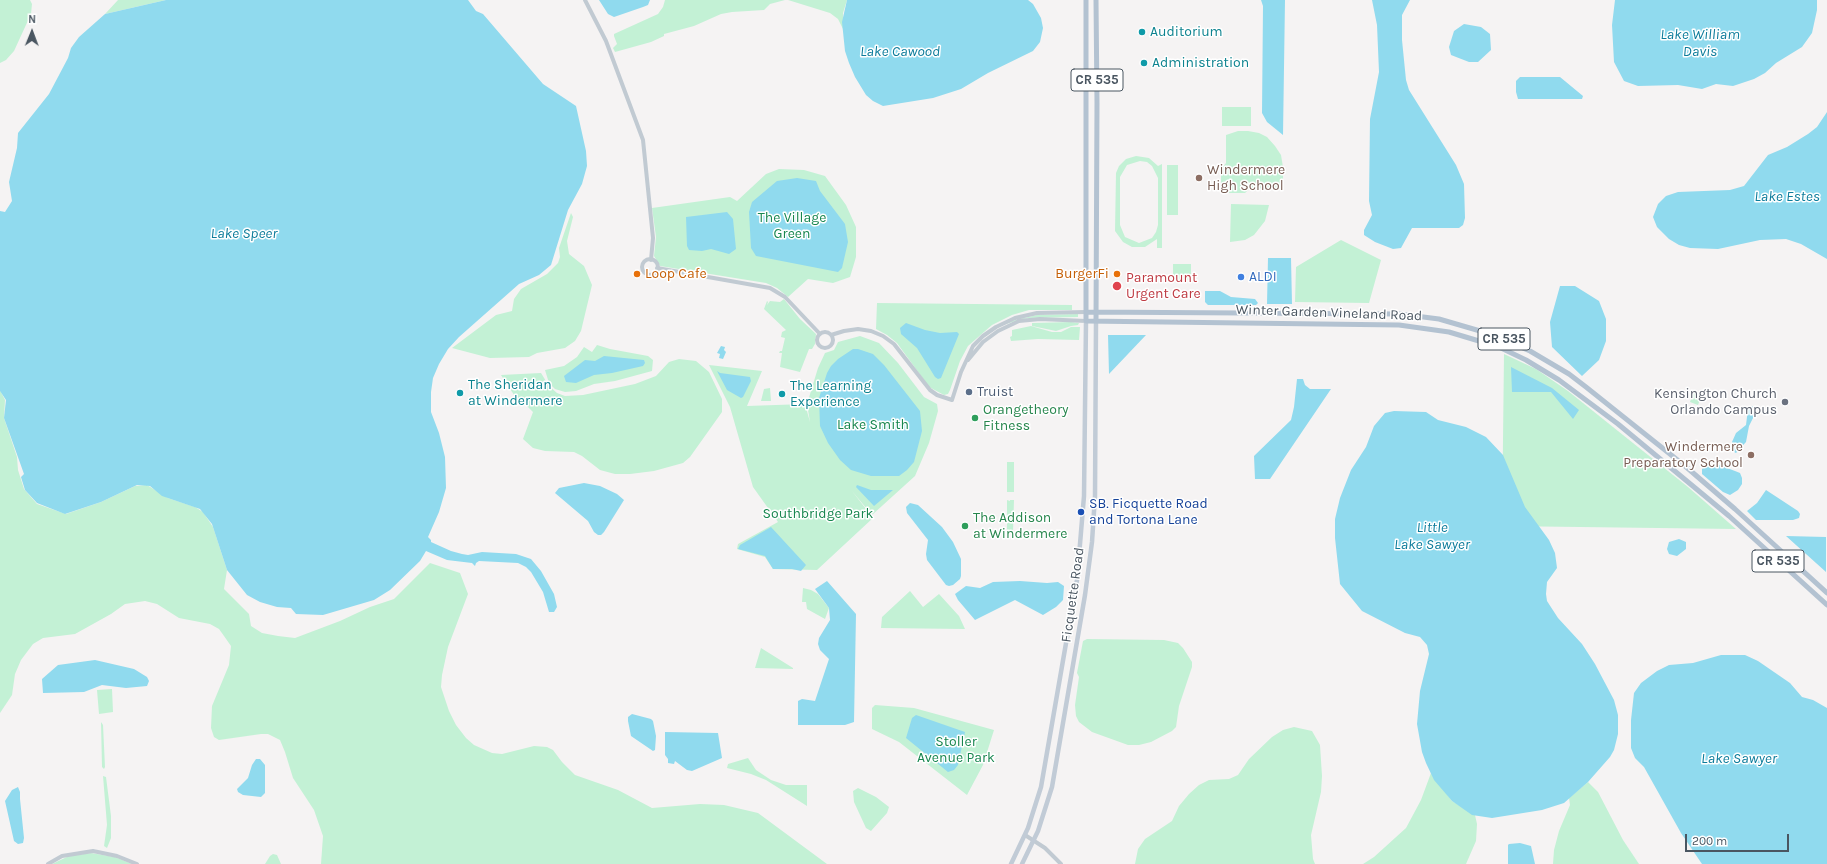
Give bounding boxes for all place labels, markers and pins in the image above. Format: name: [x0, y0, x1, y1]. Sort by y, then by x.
place label: Auditorium: [1150, 24, 1223, 40]
marker: Auditorium: [1137, 27, 1147, 37]
place label: Administration: [1152, 55, 1249, 71]
marker: Administration: [1139, 58, 1149, 68]
place label: Windermere High School: [1207, 162, 1285, 194]
marker: Windermere High School: [1194, 173, 1204, 183]
place label: Loop Cafe: [645, 266, 707, 282]
place label: BurgerFi: [1055, 266, 1109, 282]
marker: Loop Cafe: [632, 269, 642, 279]
marker: BurgerFi: [1112, 269, 1122, 279]
place label: ALDI: [1249, 269, 1277, 285]
place label: Paramount Urgent Care: [1126, 270, 1201, 302]
marker: ALDI: [1236, 272, 1246, 282]
marker: Paramount Urgent Care: [1111, 280, 1123, 292]
place label: The Sheridan at Windermere: [468, 377, 563, 410]
place label: The Learning Experience: [790, 378, 871, 410]
place label: Truist: [977, 384, 1013, 400]
place label: Kensington Church Orlando Campus: [1654, 386, 1777, 418]
marker: Truist: [964, 387, 974, 397]
marker: The Sheridan at Windermere: [455, 388, 465, 398]
marker: The Learning Experience: [777, 389, 787, 399]
marker: Kensington Church Orlando Campus: [1780, 397, 1790, 407]
place label: Orangetheory Fitness: [983, 402, 1068, 434]
marker: Orangetheory Fitness: [970, 413, 980, 423]
place label: Windermere Preparatory School: [1623, 439, 1743, 472]
marker: Windermere Preparatory School: [1746, 450, 1756, 460]
place label: SB. Ficquette Road and Tortona Lane: [1089, 496, 1208, 528]
marker: SB. Ficquette Road and Tortona Lane: [1076, 507, 1086, 517]
place label: The Addison at Windermere: [973, 510, 1068, 542]
marker: The Addison at Windermere: [960, 521, 970, 531]

